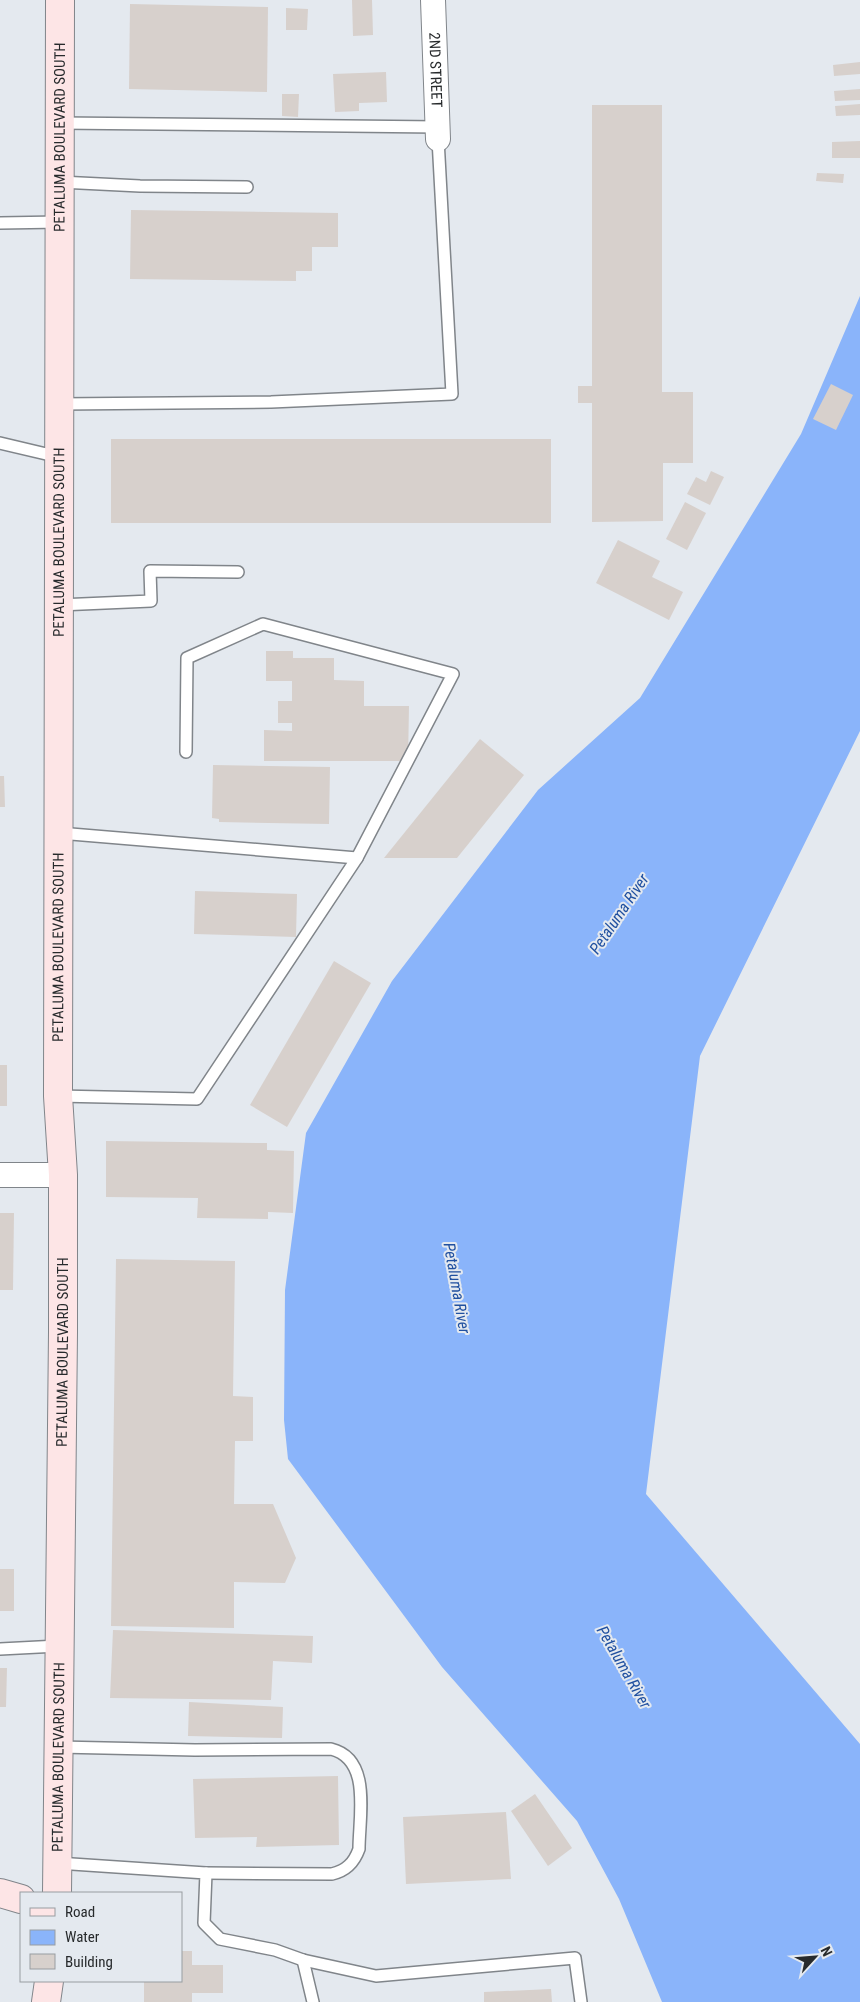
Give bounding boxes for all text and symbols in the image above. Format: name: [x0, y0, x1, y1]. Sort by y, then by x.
street label: 2ND STREET: [425, 32, 446, 108]
street label: PETALUMA BOULEVARD SOUTH: [51, 42, 69, 232]
street label: PETALUMA BOULEVARD SOUTH: [50, 447, 68, 637]
street label: PETALUMA BOULEVARD SOUTH: [49, 852, 67, 1042]
water label: Petaluma River: [585, 870, 653, 957]
water label: Petaluma River: [440, 1241, 475, 1336]
street label: PETALUMA BOULEVARD SOUTH: [53, 1257, 72, 1447]
water label: Petaluma River: [593, 1622, 656, 1713]
street label: PETALUMA BOULEVARD SOUTH: [48, 1662, 68, 1852]
legend: [20, 1892, 182, 1982]
text: Road: [65, 1903, 95, 1921]
text: Water: [65, 1928, 100, 1946]
north arrow: [790, 1932, 840, 1982]
text: N: [818, 1944, 836, 1959]
text: Building: [65, 1953, 113, 1971]

